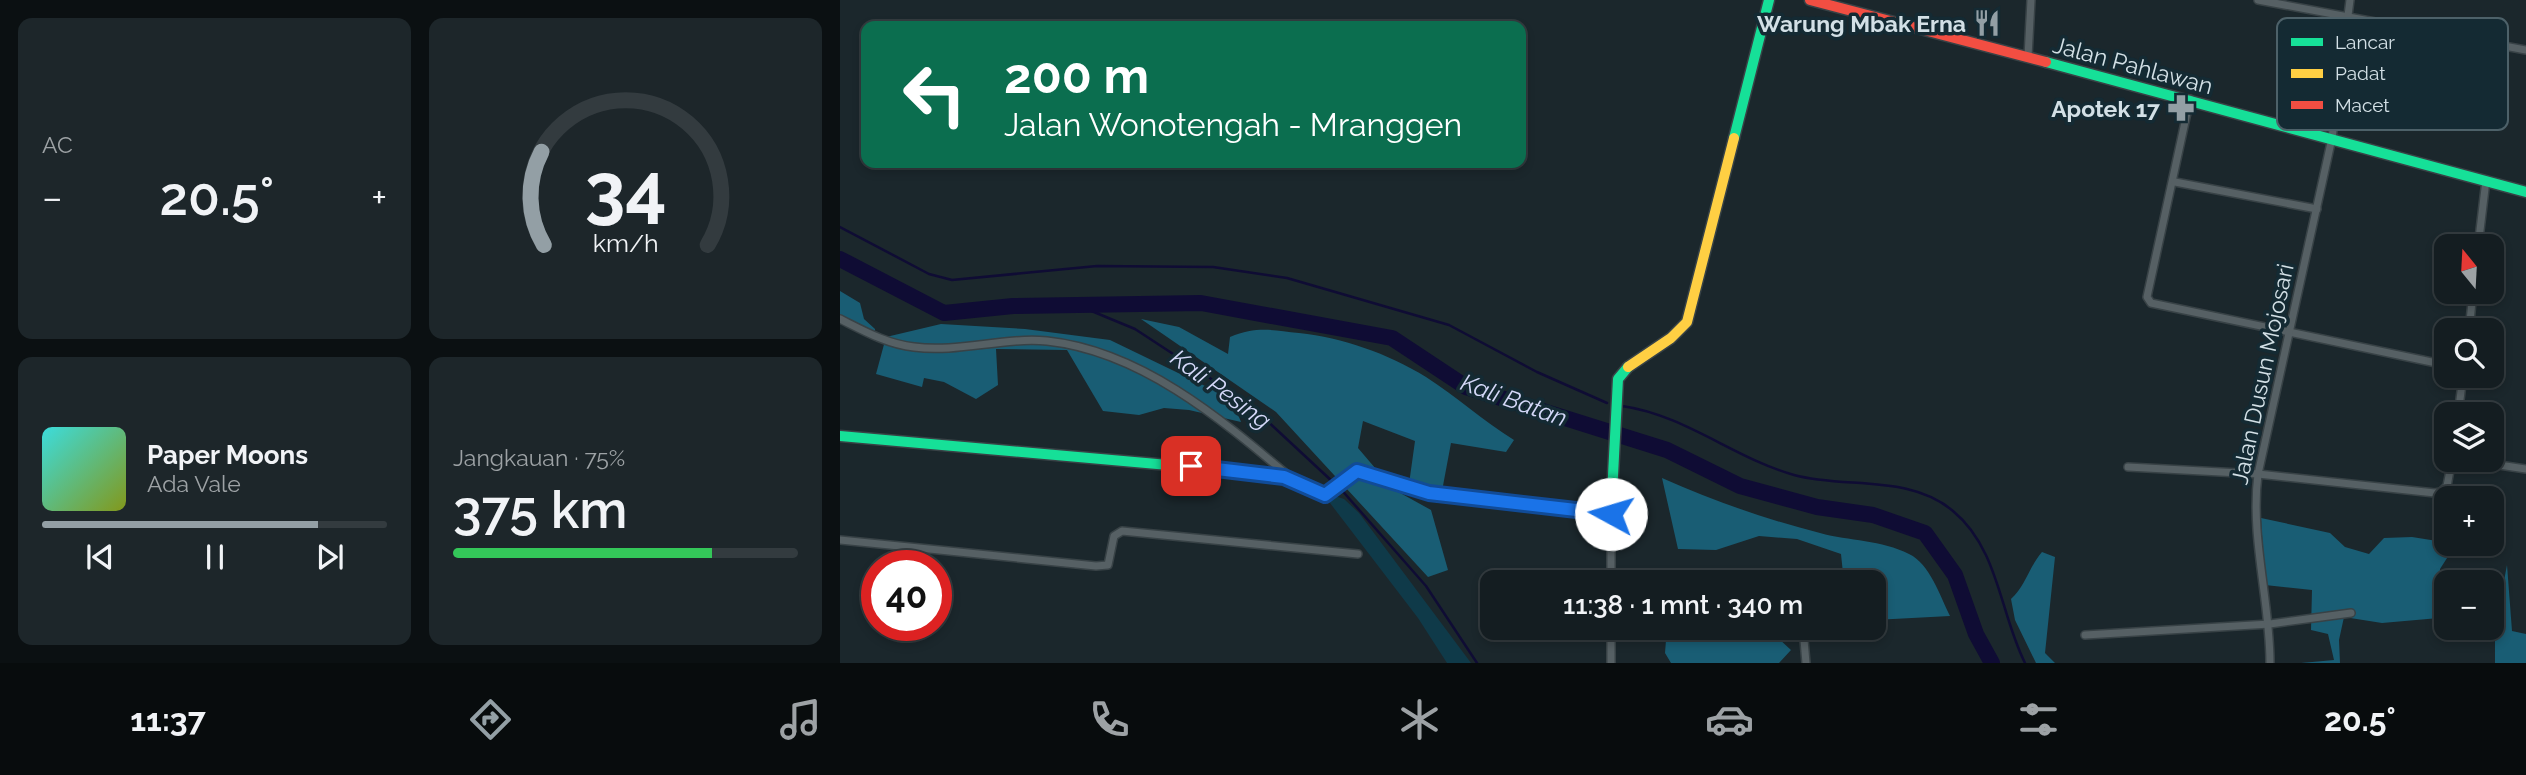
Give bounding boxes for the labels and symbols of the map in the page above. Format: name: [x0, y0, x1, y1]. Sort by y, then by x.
restaurant icon: Warung Mbak Erna: [1972, 8, 2002, 38]
place label: Warung Mbak Erna: [1757, 10, 1966, 37]
legend: [2277, 18, 2508, 130]
street label: Jalan Pahlawan: [2050, 31, 2216, 99]
text: Lancar: [2335, 31, 2395, 53]
text: Padat: [2335, 62, 2386, 84]
pharmacy icon: Apotek 17: [2166, 93, 2196, 123]
text: Macet: [2335, 94, 2390, 116]
place label: Apotek 17: [2051, 95, 2160, 122]
north arrow: [2434, 234, 2504, 304]
street label: Jalan Dusun Mojosari: [2225, 261, 2299, 487]
water label: Kali Pesing: [1165, 343, 1277, 435]
water label: Kali Batan: [1457, 367, 1571, 433]
pin: [1161, 436, 1221, 496]
position arrow: [1574, 477, 1648, 551]
speed limit sign: 40: [861, 550, 952, 641]

